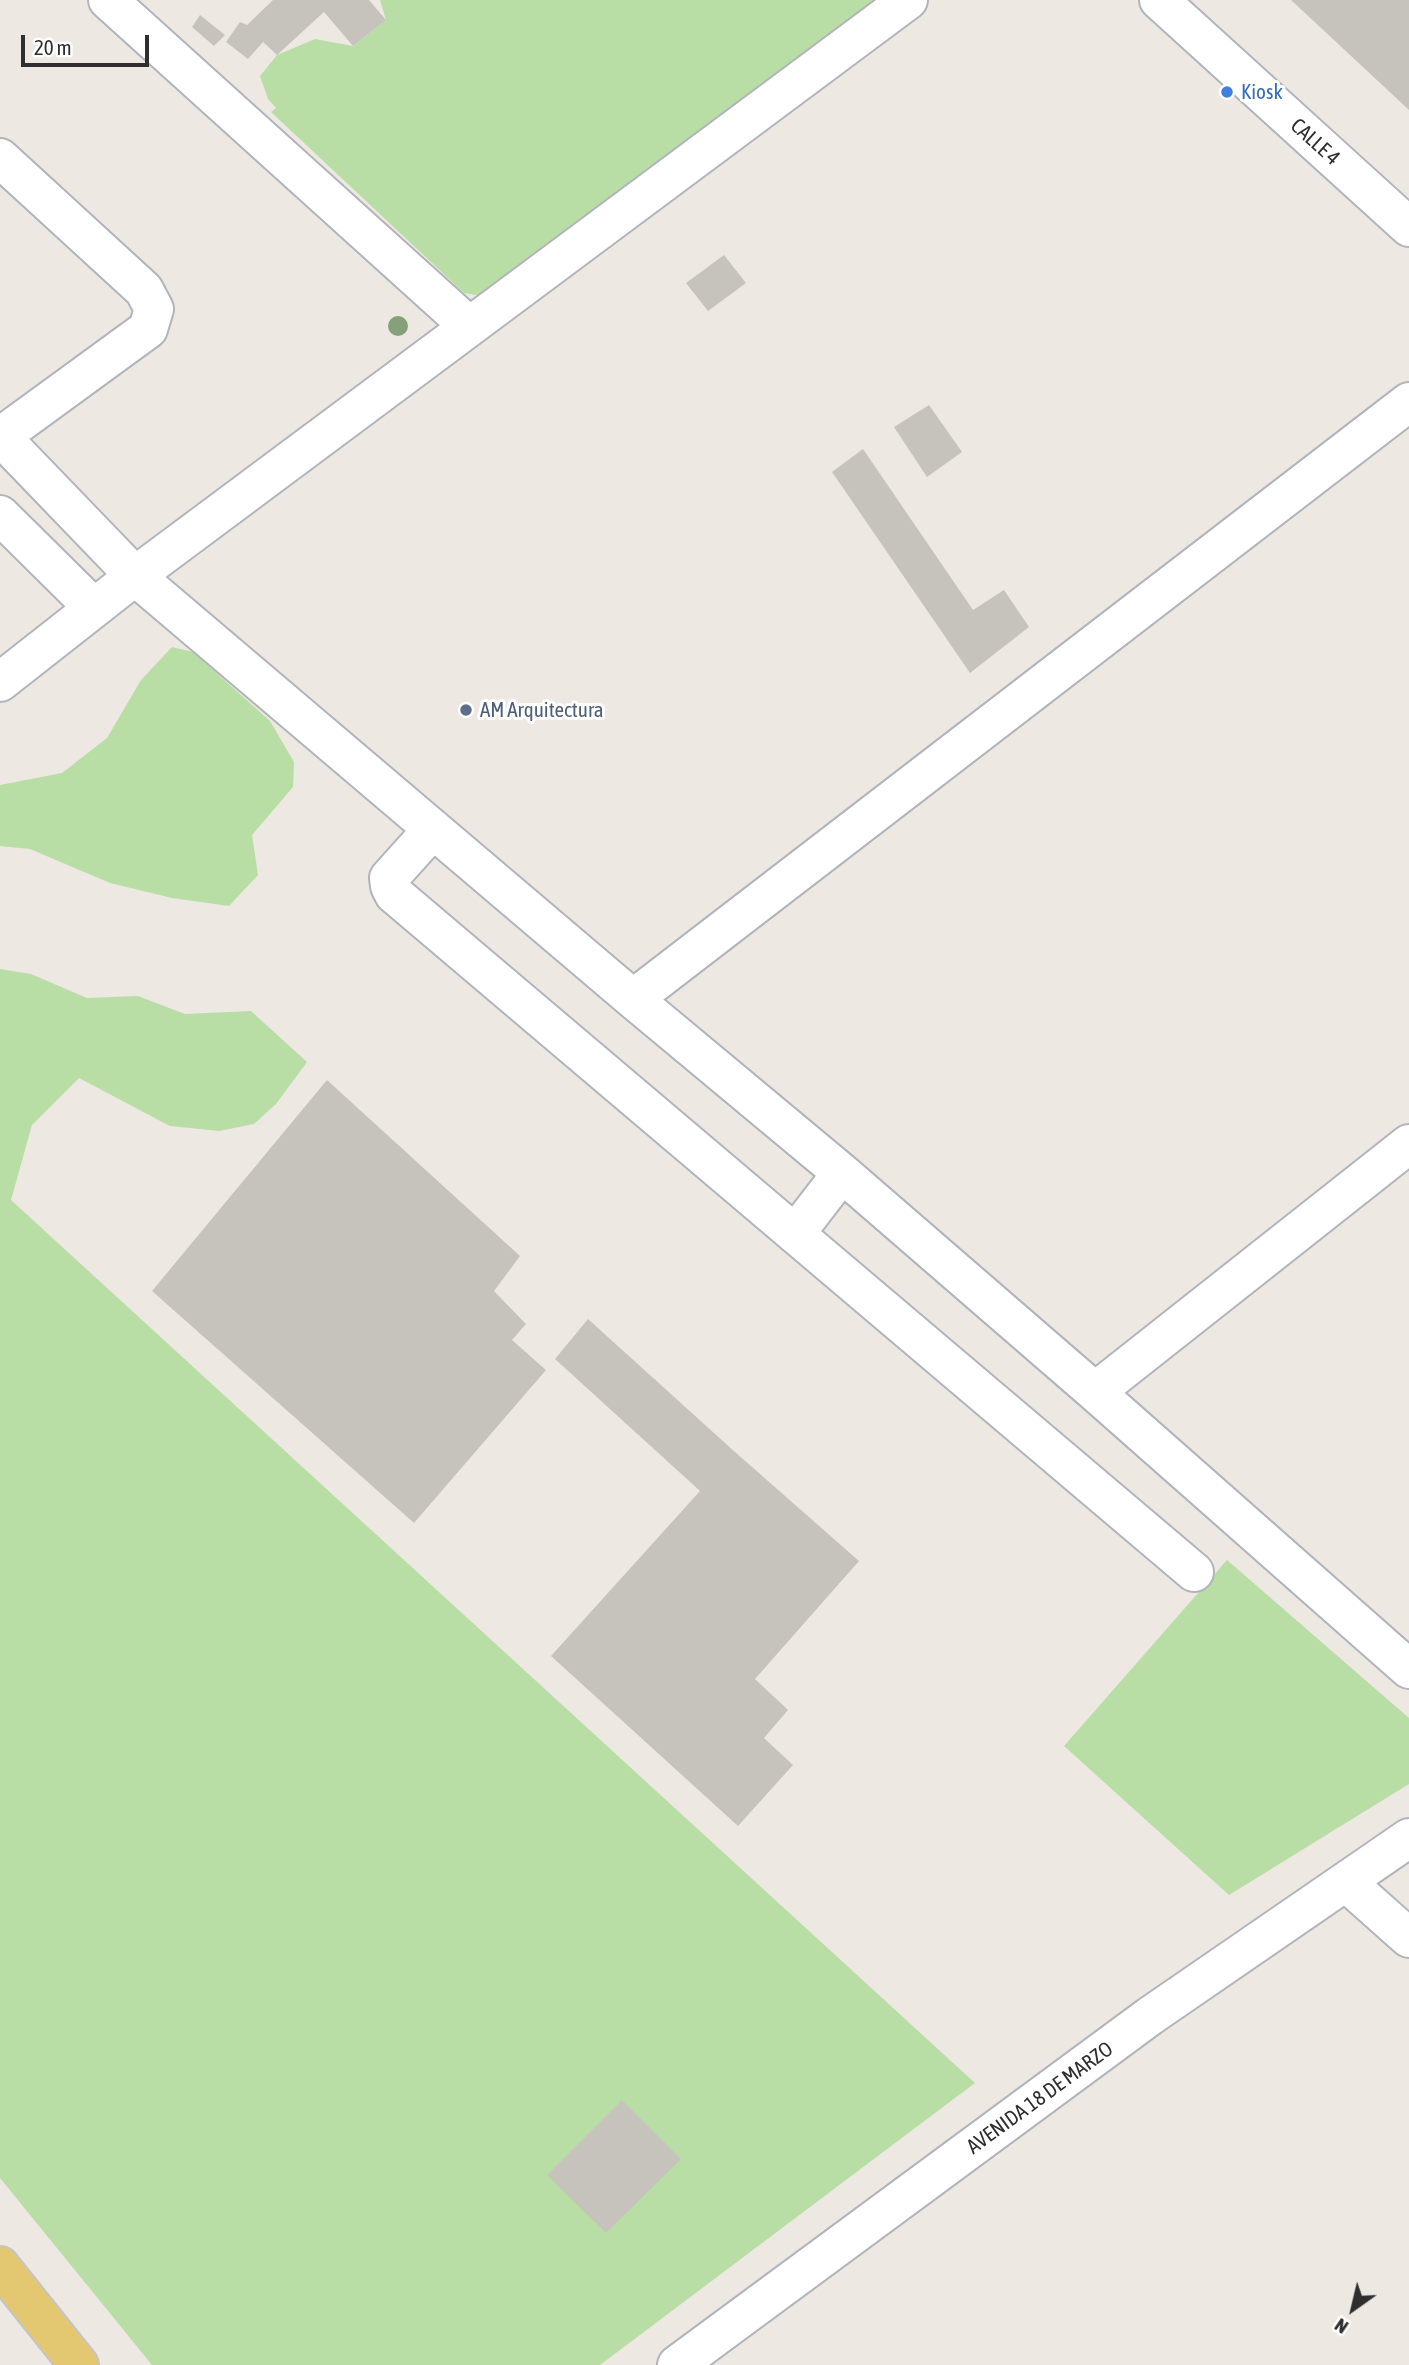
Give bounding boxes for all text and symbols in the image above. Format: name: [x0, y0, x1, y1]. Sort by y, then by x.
scale bar: [24, 21, 152, 65]
text: 20 m: [34, 35, 72, 59]
place label: Kiosk: [1241, 79, 1283, 105]
marker: Kiosk: [1219, 84, 1235, 100]
street label: CALLE 4: [1285, 113, 1345, 171]
place label: AM Arquitectura: [480, 697, 603, 723]
marker: AM Arquitectura: [458, 702, 474, 718]
street label: AVENIDA 18 DE MARZO: [962, 2037, 1118, 2159]
north arrow: [1318, 2274, 1388, 2344]
text: N: [1330, 2314, 1352, 2339]

